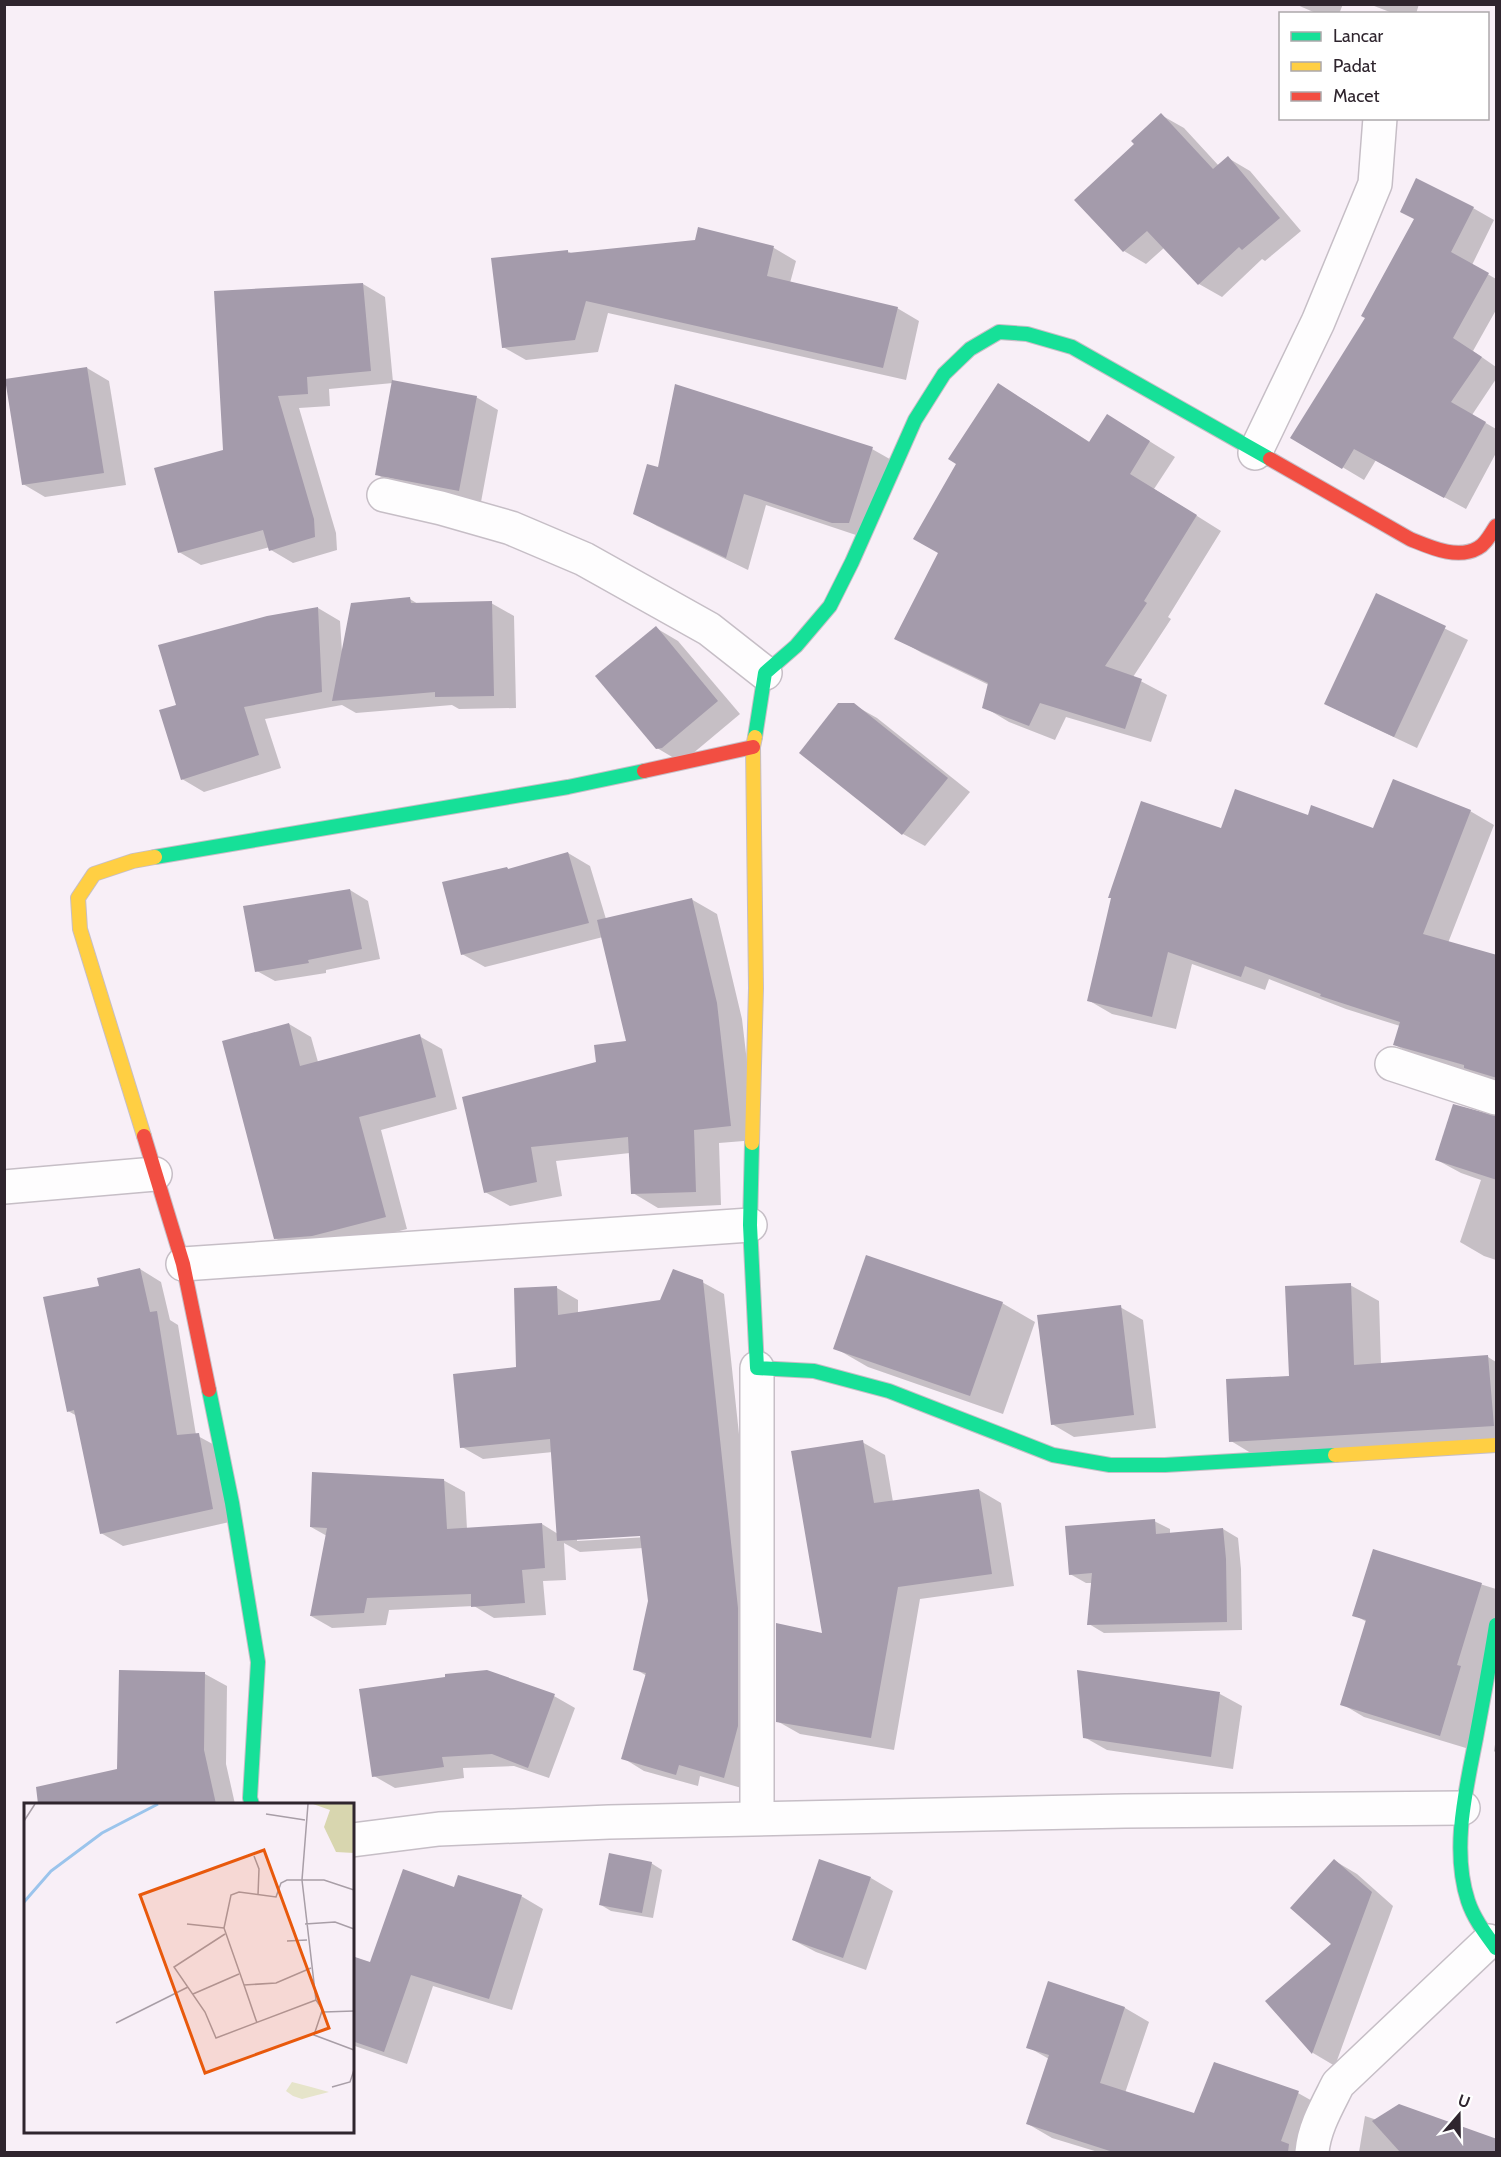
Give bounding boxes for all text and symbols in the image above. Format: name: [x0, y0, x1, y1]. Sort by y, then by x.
legend: [1279, 12, 1489, 120]
text: Lancar: [1333, 25, 1384, 47]
text: Padat: [1333, 55, 1376, 77]
text: Macet: [1333, 85, 1379, 107]
inset map: [24, 1803, 354, 2133]
north arrow: [1429, 2085, 1489, 2145]
text: U: [1455, 2090, 1473, 2112]

